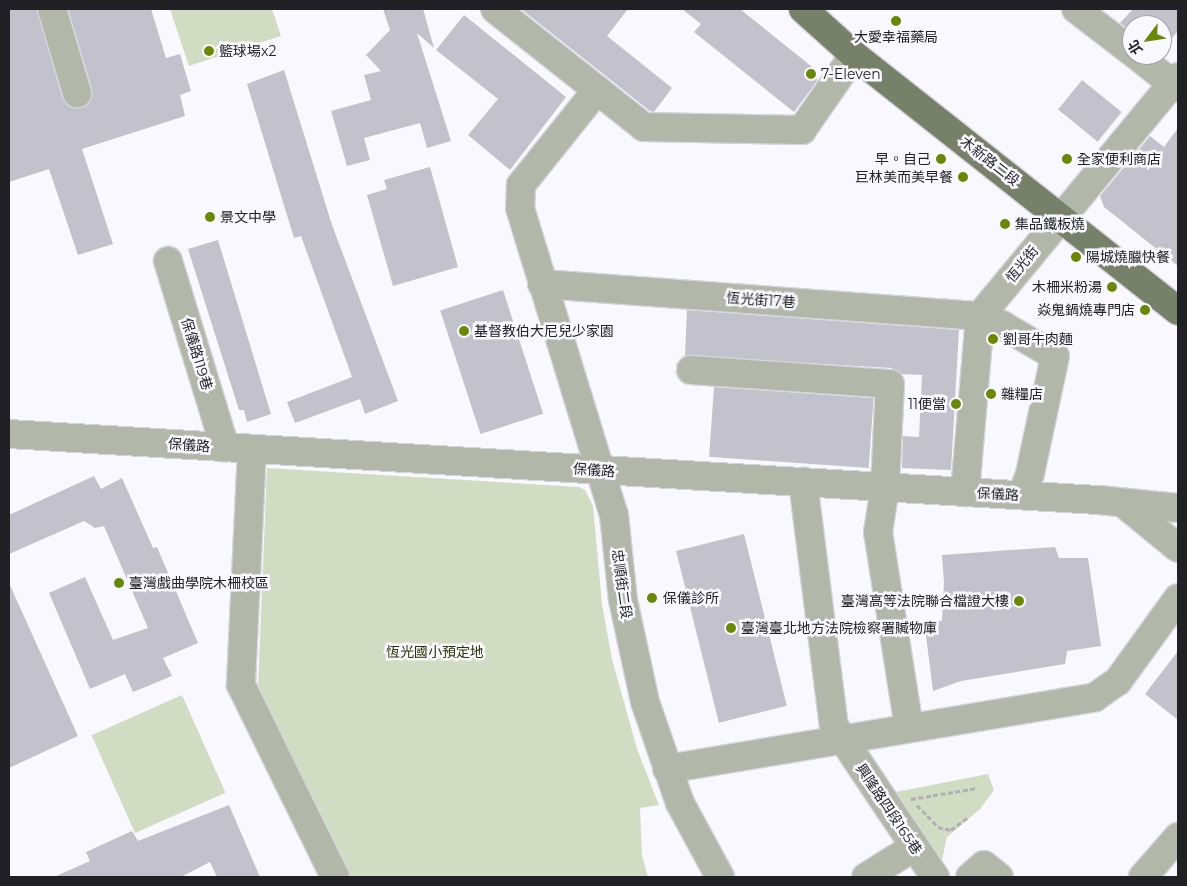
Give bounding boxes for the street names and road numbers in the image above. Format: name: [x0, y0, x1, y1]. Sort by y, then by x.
street label: 木新路二段: [957, 133, 1023, 189]
street label: 恆光街: [1002, 242, 1042, 286]
street label: 恆光街17巷: [726, 289, 796, 311]
street label: 保儀路119巷: [178, 316, 216, 392]
street label: 保儀路: [167, 435, 211, 455]
street label: 保儀路: [572, 460, 616, 480]
street label: 保儀路: [977, 485, 1019, 503]
street label: 忠順街二段: [609, 548, 635, 620]
street label: 興隆路四段165巷: [853, 761, 925, 857]

